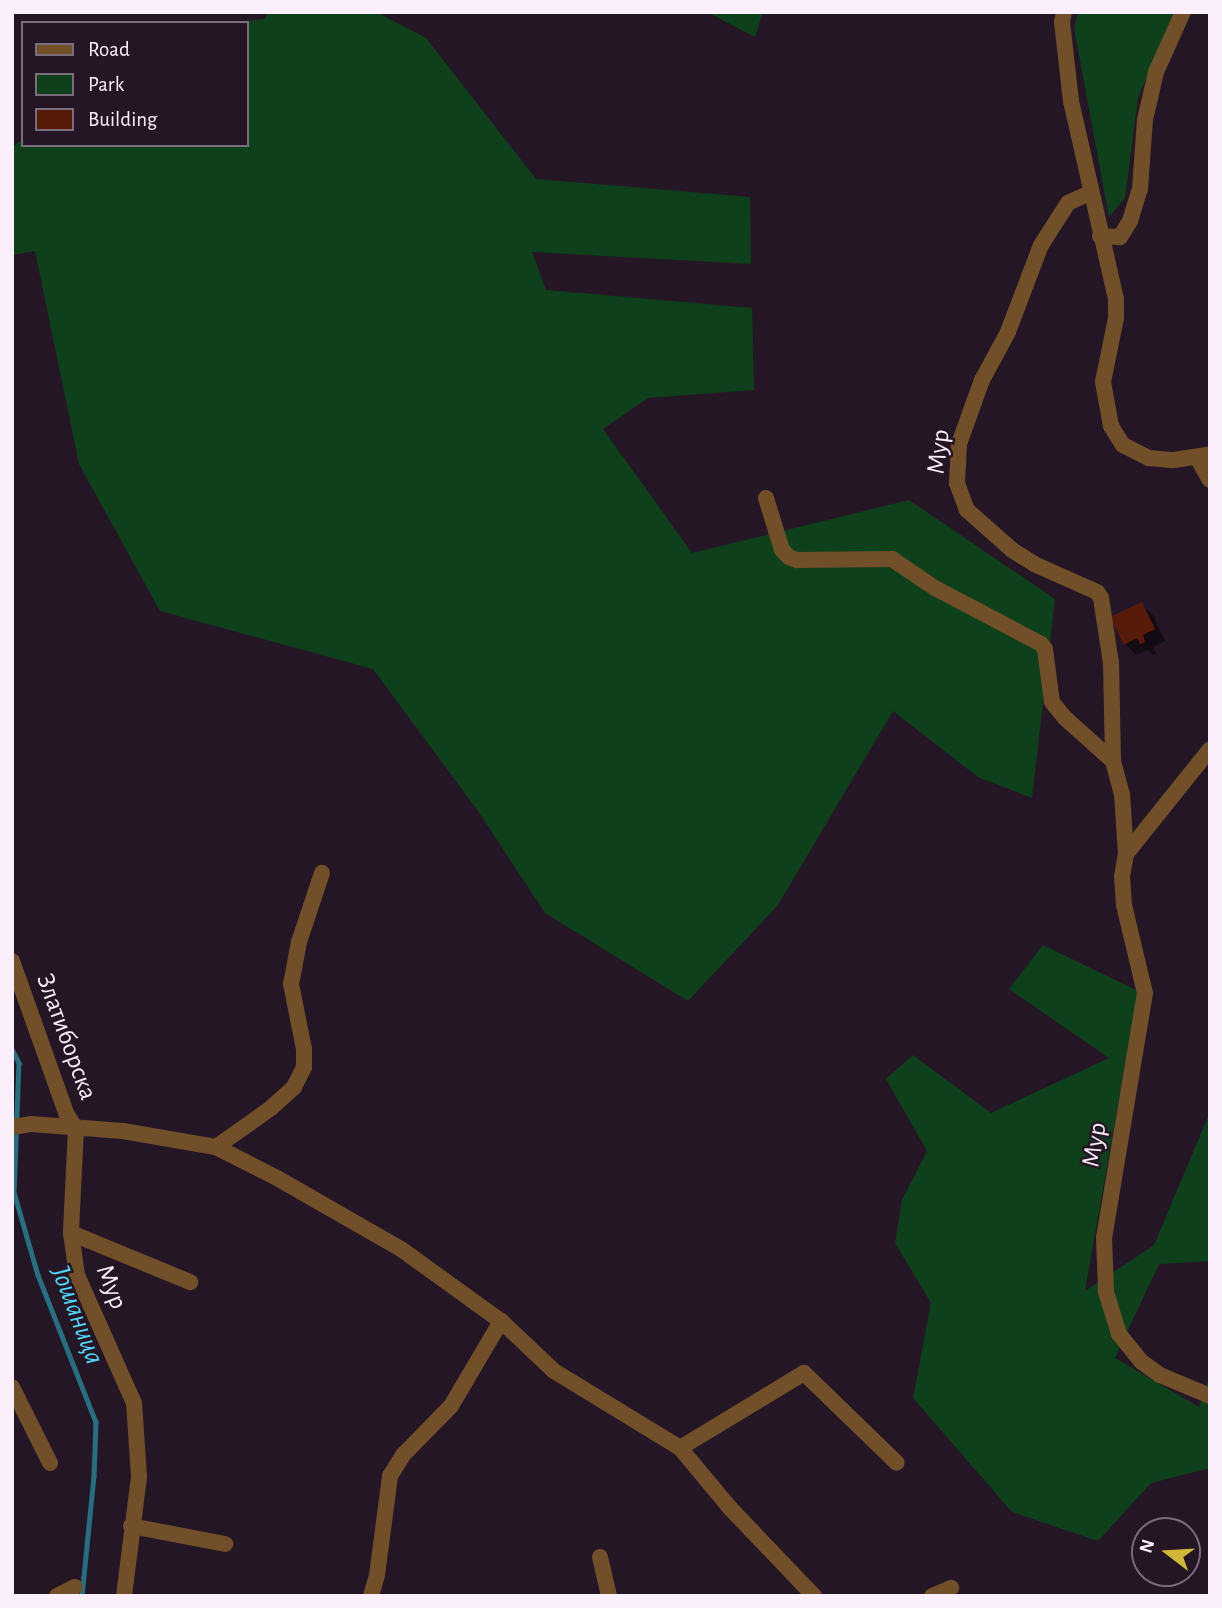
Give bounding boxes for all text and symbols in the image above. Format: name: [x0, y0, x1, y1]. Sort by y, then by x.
legend: [21, 21, 248, 147]
text: Road: [88, 39, 130, 60]
text: Park: [88, 74, 124, 95]
text: Building: [88, 109, 157, 130]
street label: Мур: [921, 428, 957, 476]
street label: Златиборска: [29, 970, 103, 1104]
street label: Мур: [1076, 1120, 1114, 1170]
street label: Мур: [88, 1260, 134, 1314]
water label: Јошаница: [43, 1261, 111, 1369]
north arrow: [1131, 1517, 1201, 1587]
text: N: [1136, 1537, 1158, 1555]

